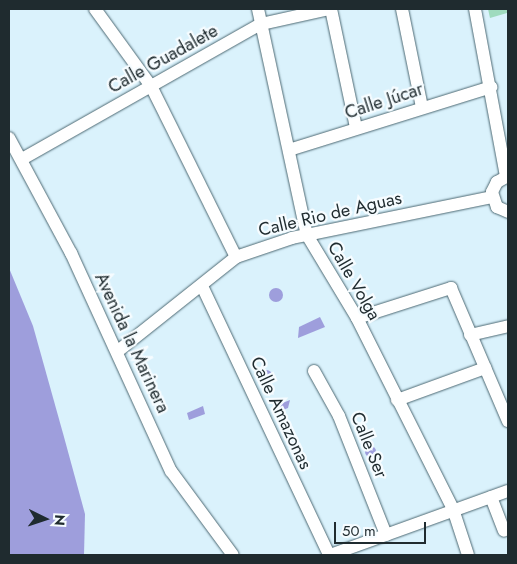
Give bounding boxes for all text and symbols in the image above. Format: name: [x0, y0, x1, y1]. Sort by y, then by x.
street label: Calle Guadalete: [104, 20, 222, 98]
street label: Calle Júcar: [342, 78, 426, 124]
street label: Calle Rio de Aguas: [256, 187, 404, 241]
street label: Calle Volga: [323, 238, 385, 324]
street label: Avenida la Marinera: [90, 269, 174, 417]
street label: Calle Amazonas: [245, 353, 317, 473]
street label: Calle Ser: [346, 409, 392, 481]
north arrow: [20, 494, 70, 544]
scale bar: [337, 512, 430, 544]
text: N: [50, 514, 70, 526]
text: 50 m: [342, 520, 376, 542]

